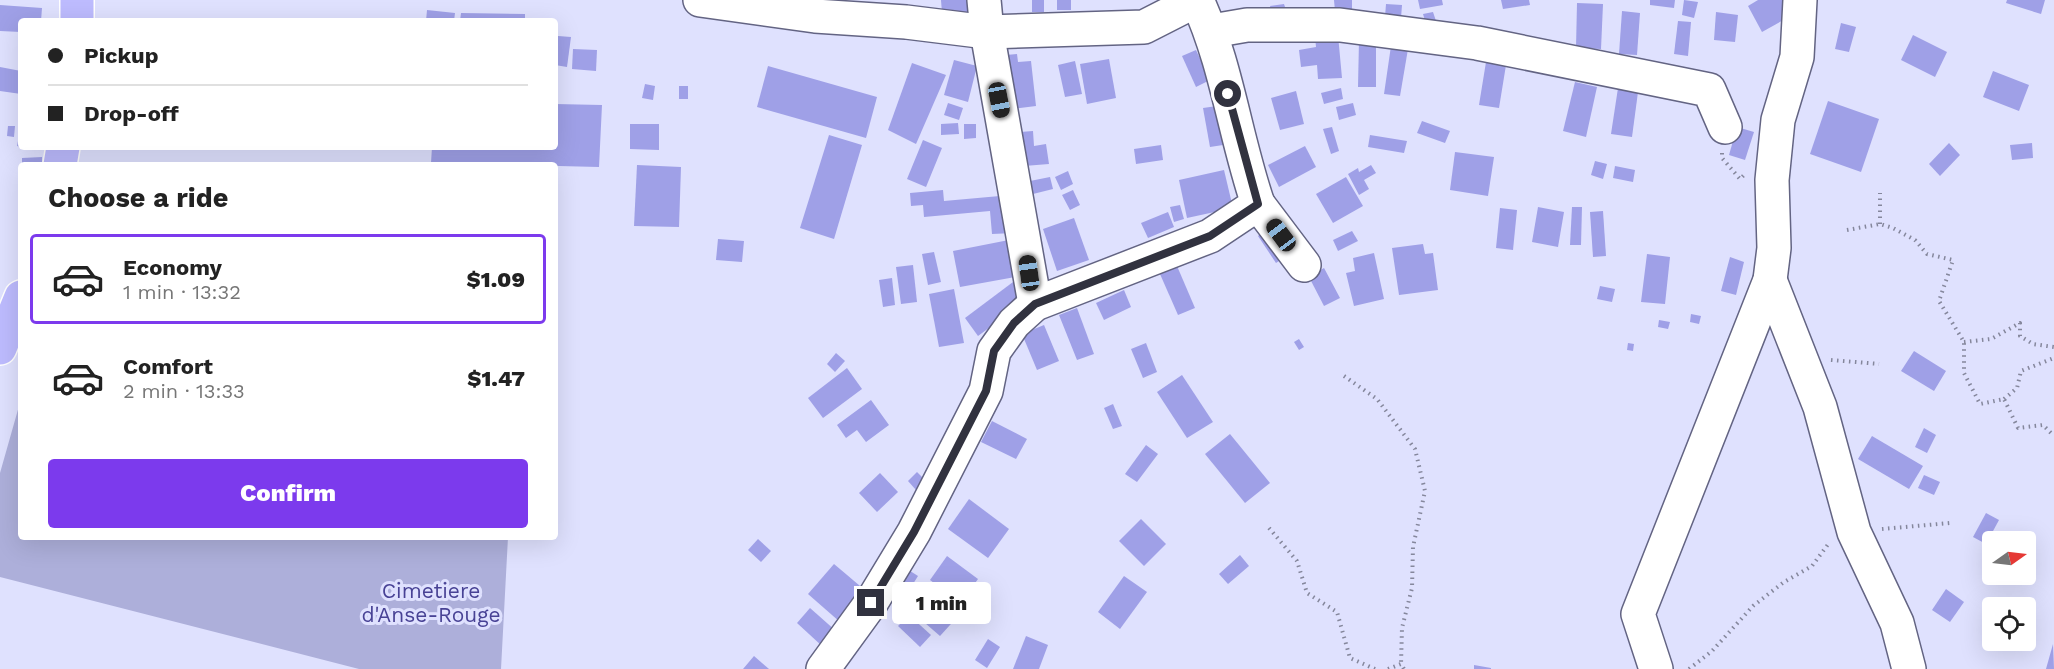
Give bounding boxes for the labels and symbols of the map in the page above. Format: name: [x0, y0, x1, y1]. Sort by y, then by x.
route start: [1214, 80, 1241, 107]
car: [987, 81, 1011, 119]
car: [1263, 215, 1299, 255]
car: [1018, 254, 1040, 292]
north arrow: [1982, 531, 2036, 585]
park label: Cimetiere d'Anse-Rouge: [361, 578, 501, 627]
callout: 1 min: [892, 582, 991, 624]
route end: [857, 589, 884, 616]

